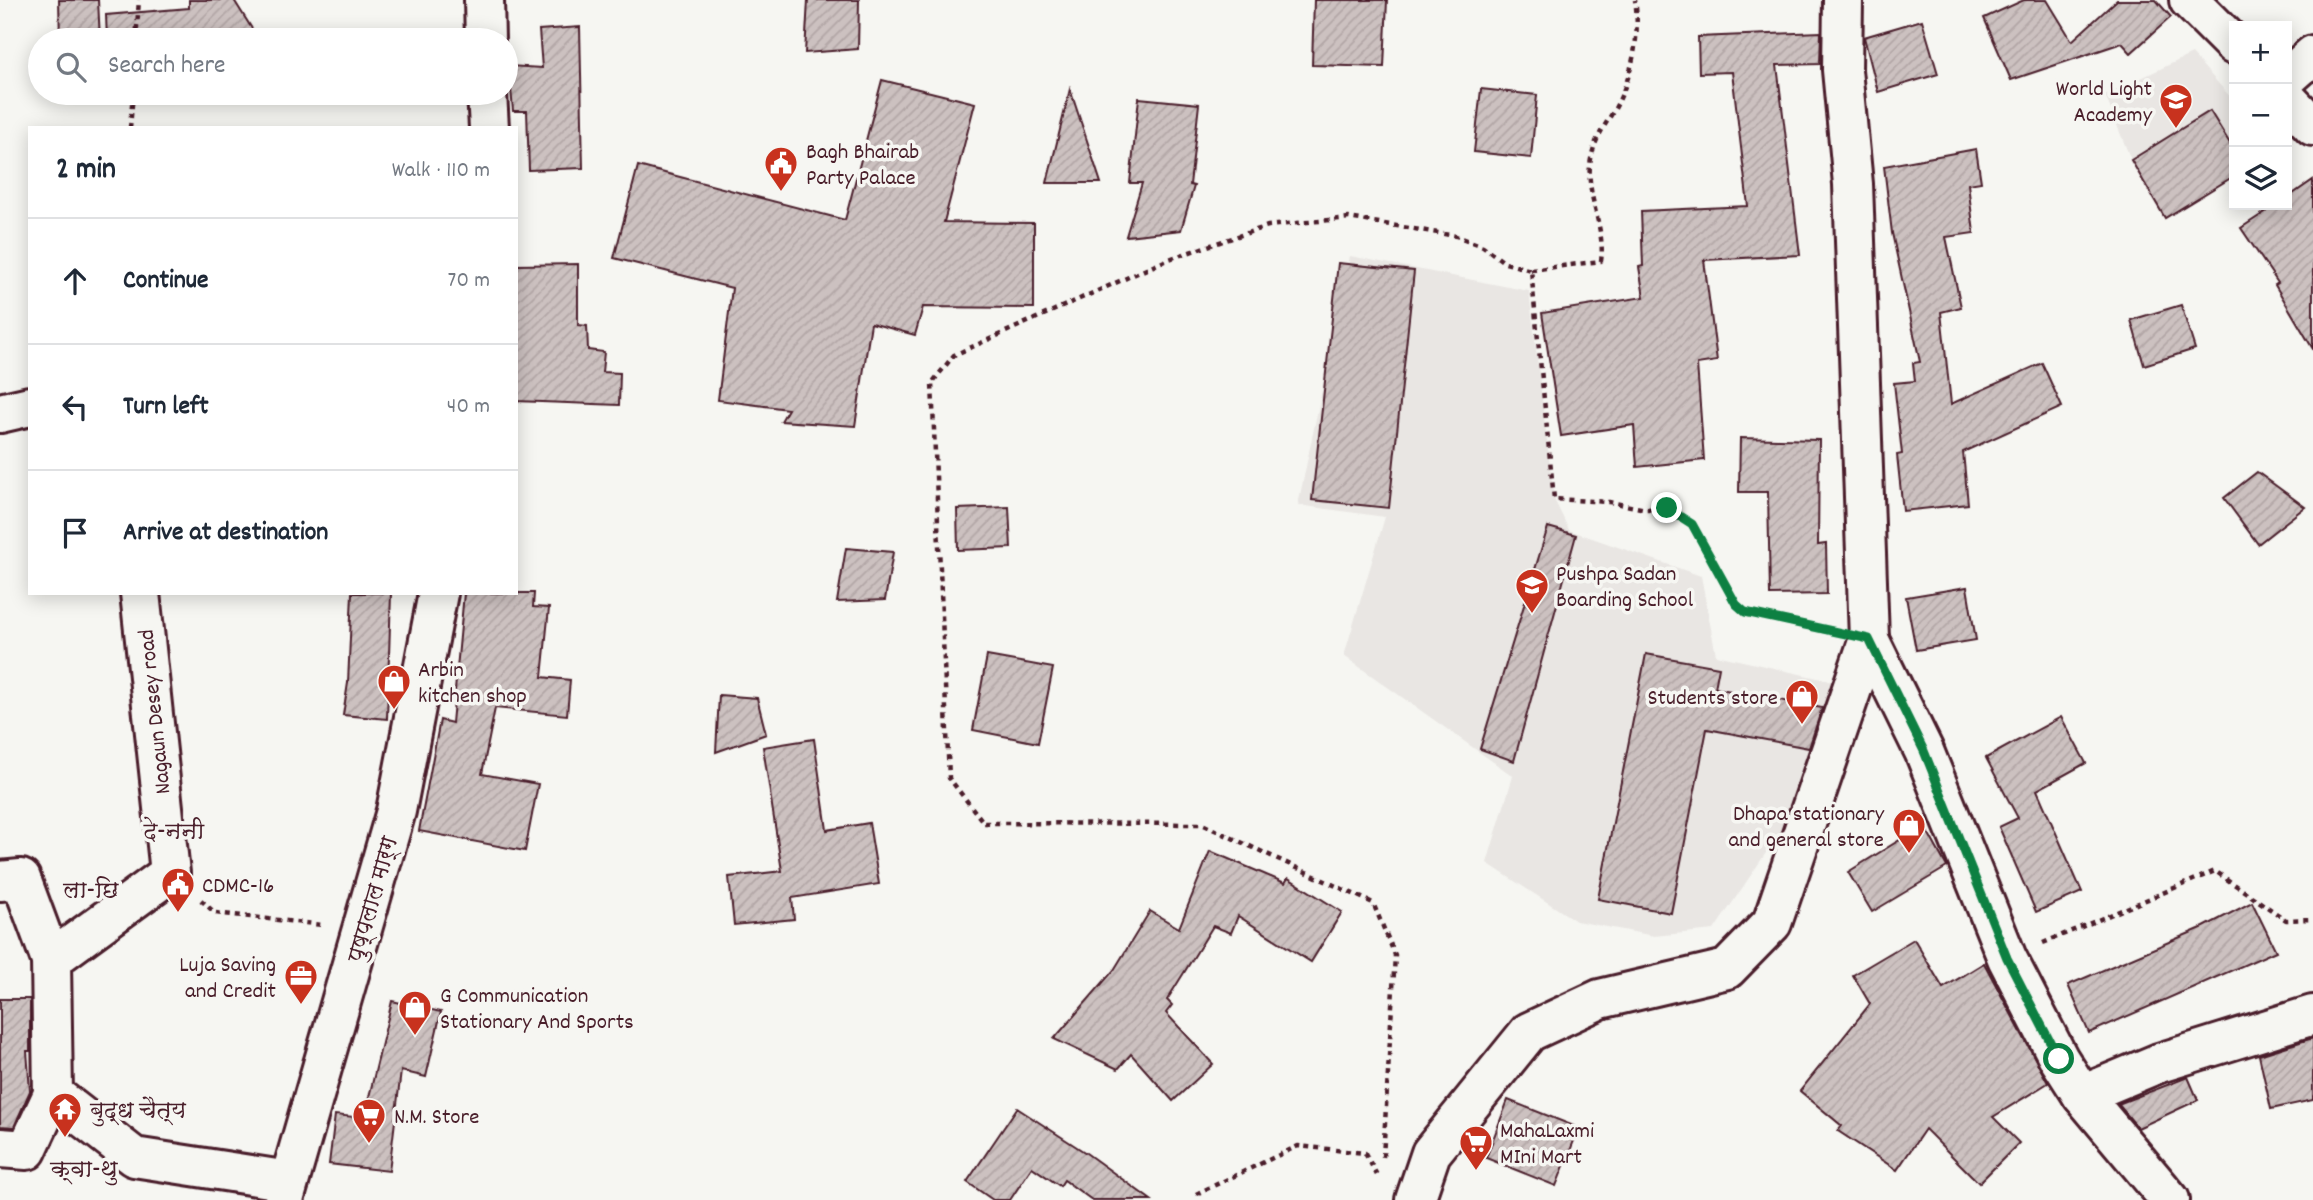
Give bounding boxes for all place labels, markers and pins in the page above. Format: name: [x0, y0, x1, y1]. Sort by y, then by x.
place label: World Light Academy: [2056, 74, 2153, 133]
school or university icon: World Light Academy: [2157, 81, 2195, 130]
place label: Bagh Bhairab Party Palace: [806, 137, 919, 196]
public building icon: Bagh Bhairab Party Palace: [762, 144, 800, 193]
place label: Pushpa Sadan Boarding School: [1556, 559, 1694, 618]
school or university icon: Pushpa Sadan Boarding School: [1513, 566, 1551, 615]
place label: Arbin kitchen shop: [418, 655, 527, 714]
shop icon: Arbin kitchen shop: [375, 662, 413, 711]
shop icon: Students store: [1783, 677, 1821, 726]
place label: Students store: [1647, 683, 1778, 716]
place label: Dhapa stationary and general store: [1728, 799, 1885, 858]
shop icon: Dhapa stationary and general store: [1890, 806, 1928, 855]
public building icon: CDMC-16: [159, 865, 197, 914]
place label: CDMC-16: [202, 871, 274, 904]
place label: Luja Saving and Credit: [179, 950, 276, 1009]
office icon: Luja Saving and Credit: [282, 957, 320, 1006]
place label: G Communication Stationary And Sports: [440, 981, 634, 1040]
shop icon: G Communication Stationary And Sports: [396, 988, 434, 1037]
temple icon: बुद्ध चैत्य: [46, 1090, 84, 1139]
place label: बुद्ध चैत्य: [89, 1096, 186, 1129]
supermarket icon: N.M. Store: [350, 1096, 388, 1145]
place label: N.M. Store: [394, 1102, 479, 1135]
place label: MahaLaxmi MIni Mart: [1500, 1116, 1594, 1175]
supermarket icon: MahaLaxmi MIni Mart: [1457, 1123, 1495, 1172]

